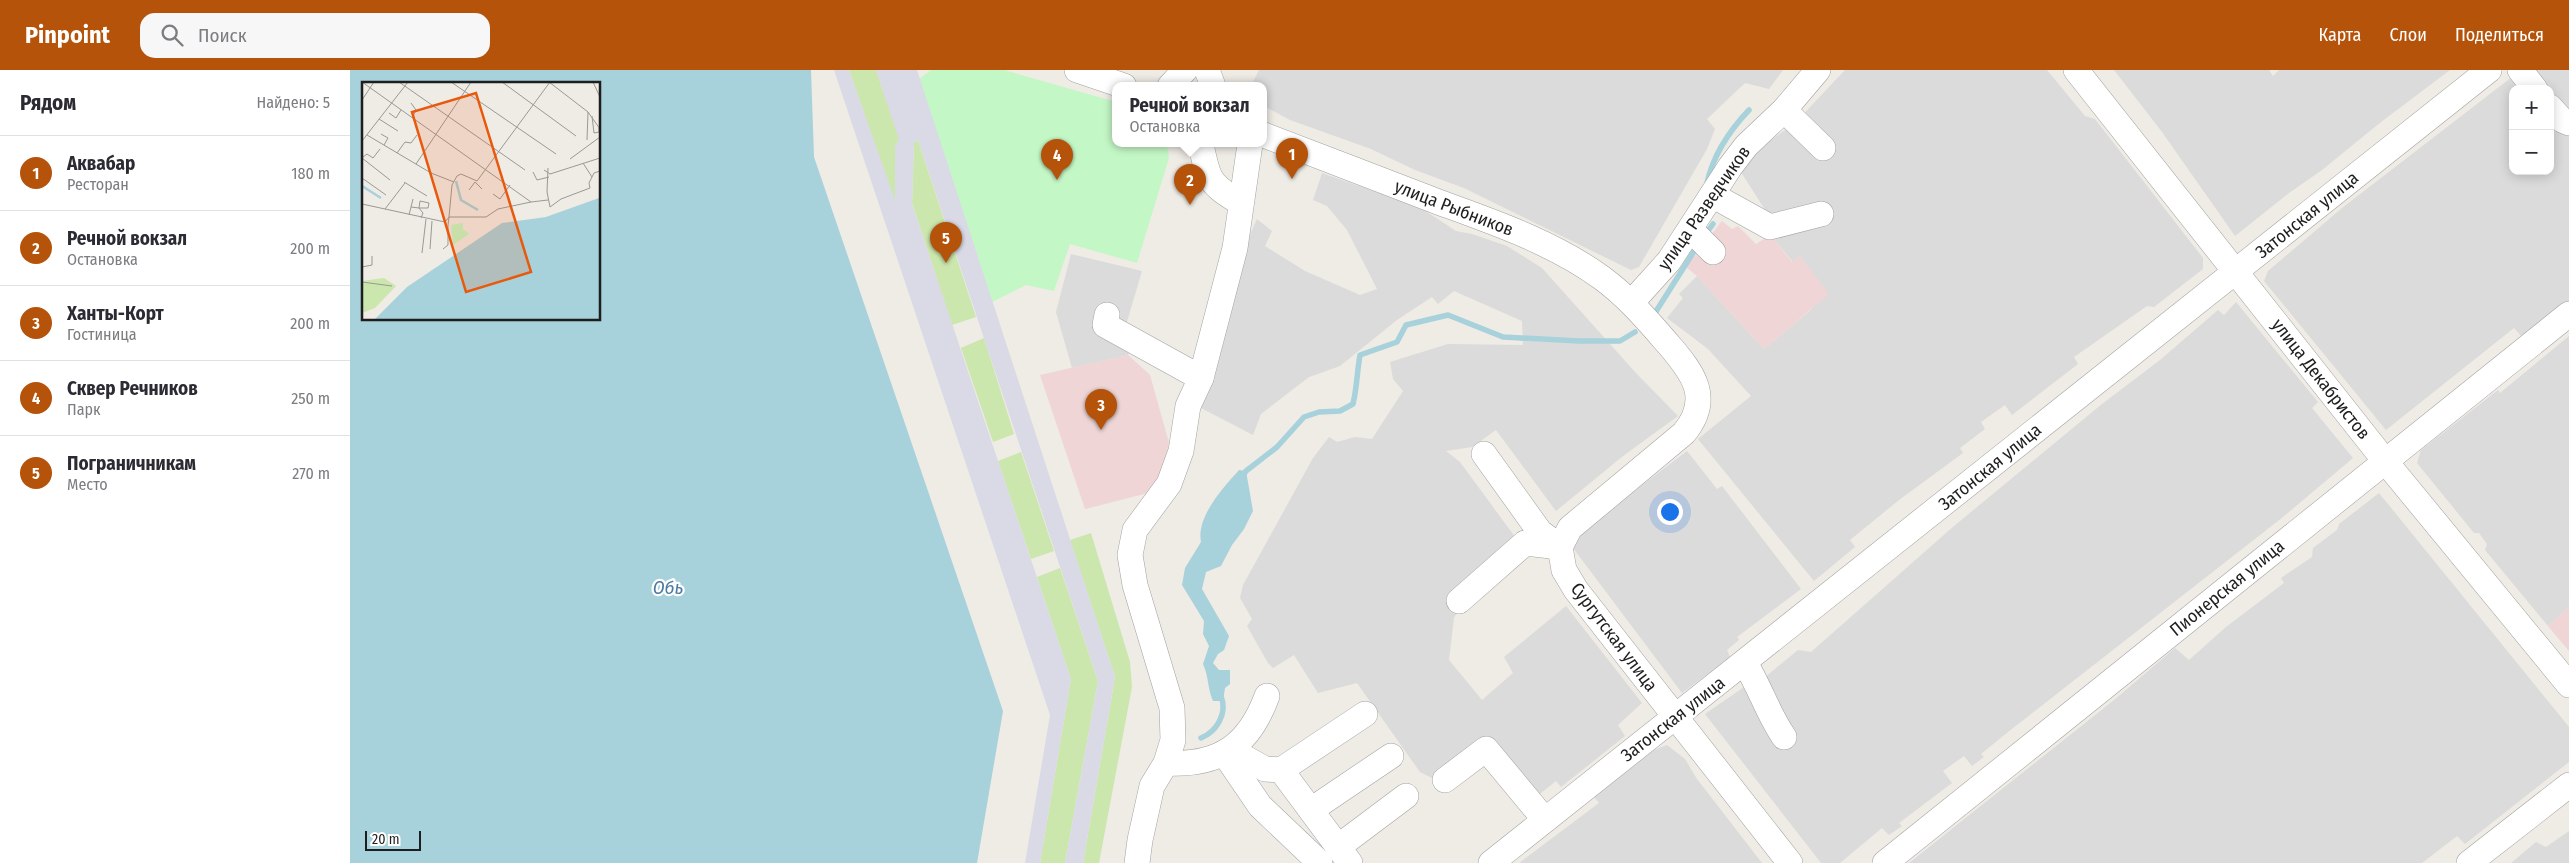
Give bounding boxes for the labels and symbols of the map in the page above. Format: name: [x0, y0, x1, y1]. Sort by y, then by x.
inset map: [362, 82, 600, 320]
pin: 1: [1276, 138, 1308, 179]
pin: 4: [1041, 139, 1073, 180]
street label: улица Разведчиков: [1653, 142, 1755, 274]
pin: 2: [1174, 164, 1206, 205]
street label: Затонская улица: [2251, 167, 2363, 263]
street label: улица Рыбников: [1391, 175, 1517, 241]
pin: 5: [930, 222, 962, 263]
street label: улица Декабристов: [2267, 314, 2375, 444]
pin: 3: [1085, 389, 1117, 430]
street label: Затонская улица: [1934, 419, 2046, 515]
your location: [1657, 499, 1683, 525]
street label: Пионерская улица: [2165, 535, 2289, 641]
water label: Обь: [653, 576, 684, 599]
street label: Сургутская улица: [1566, 578, 1662, 696]
street label: Затонская улица: [1617, 671, 1730, 766]
scale bar: [365, 828, 421, 851]

